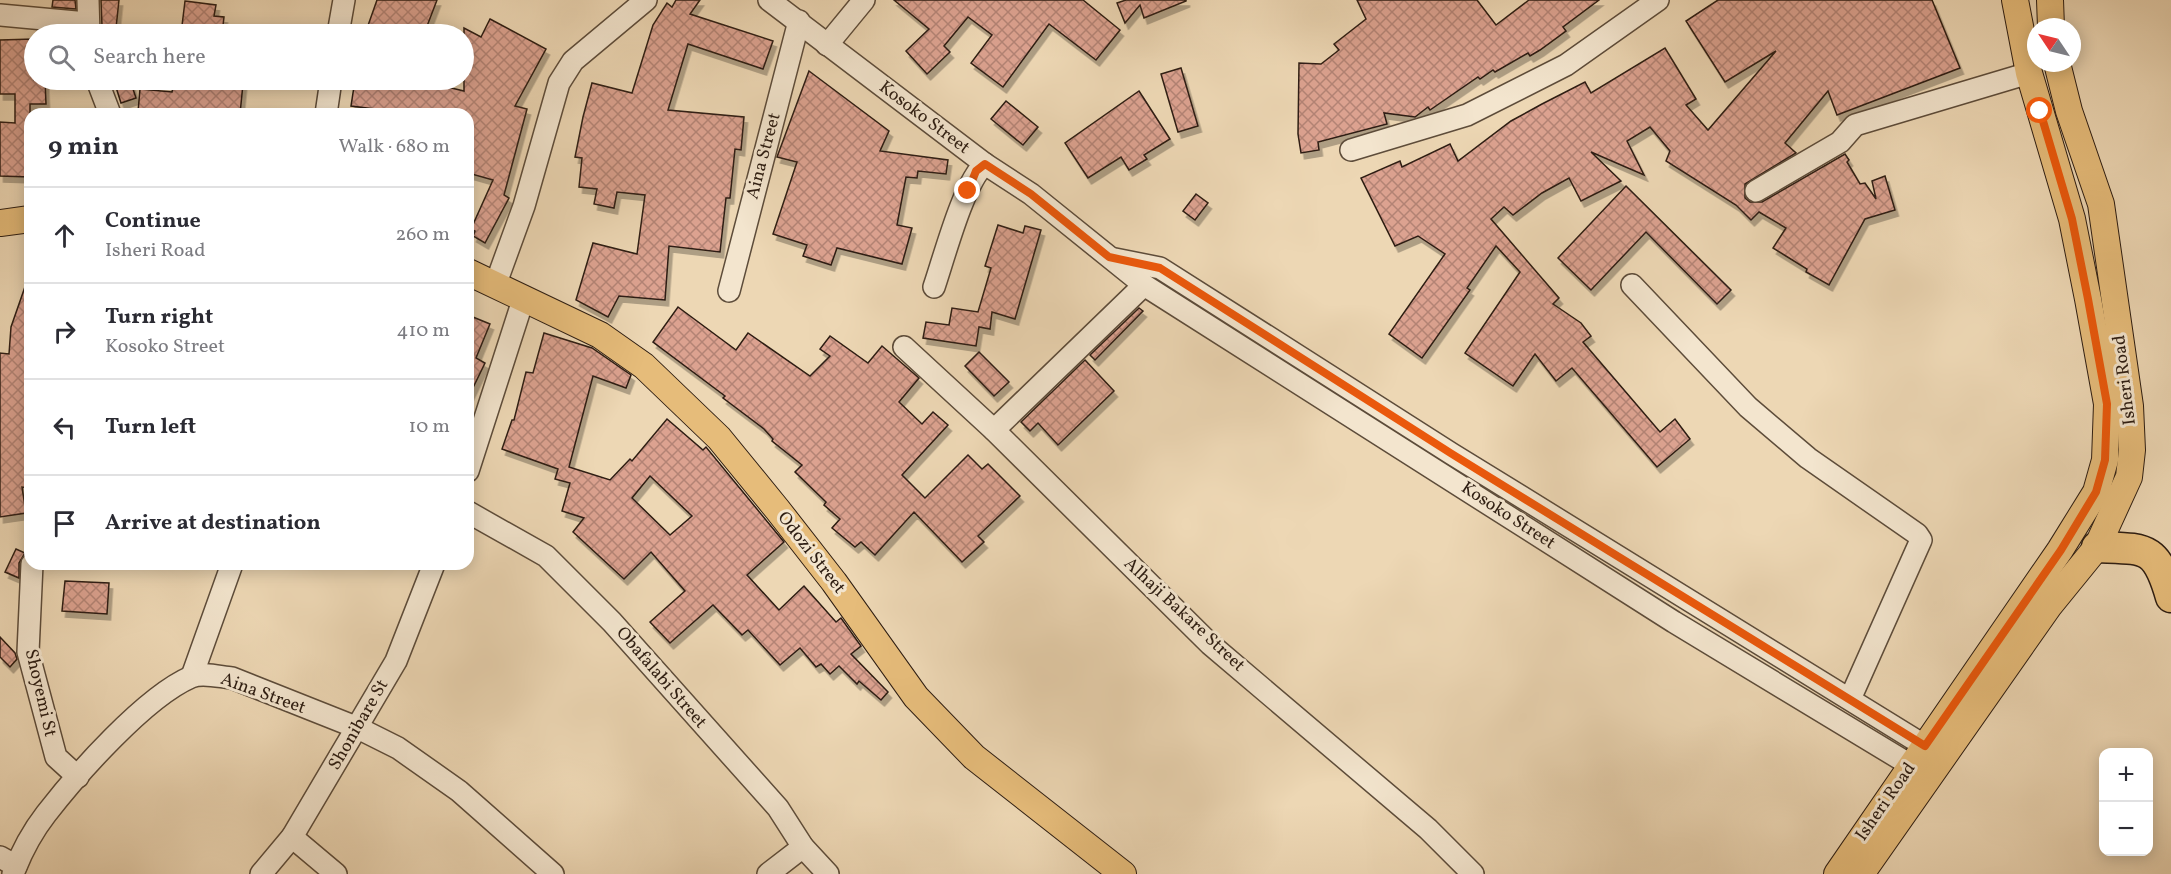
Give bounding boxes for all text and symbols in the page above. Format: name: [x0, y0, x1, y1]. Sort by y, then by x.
north arrow: [2027, 18, 2081, 72]
search box: [24, 24, 474, 90]
icon: search: [45, 41, 78, 74]
text: Search here: [93, 42, 206, 73]
street label: Kosoko Street: [873, 76, 975, 160]
route start: [2026, 97, 2052, 123]
street label: Aina Street: [740, 110, 788, 202]
text: 9 min: [48, 129, 119, 165]
text: Walk · 680 m: [339, 133, 450, 161]
route end: [954, 177, 980, 203]
text: Continue: [105, 206, 201, 237]
icon: ahead: [48, 219, 81, 252]
text: 260 m: [395, 221, 450, 249]
text: Isheri Road: [105, 237, 206, 265]
text: Turn right: [105, 302, 213, 333]
icon: right: [48, 315, 81, 348]
text: 410 m: [397, 317, 450, 345]
text: Kosoko Street: [105, 333, 225, 361]
street label: Isheri Road: [2107, 334, 2143, 426]
icon: left: [48, 411, 81, 444]
text: Turn left: [105, 412, 196, 443]
text: 10 m: [409, 413, 450, 441]
street label: Kosoko Street: [1456, 476, 1560, 556]
icon: arrive: [48, 507, 81, 540]
street label: Odozi Street: [771, 507, 851, 599]
text: Arrive at destination: [105, 508, 321, 539]
street label: Alhaji Bakare Street: [1118, 552, 1250, 678]
street label: Obafalabi Street: [610, 622, 712, 734]
street label: Shoyemi St: [18, 647, 62, 739]
street label: Aina Street: [217, 667, 309, 721]
street label: Shonibare St: [323, 675, 395, 775]
map controls: [2099, 748, 2153, 856]
button: +: [2099, 748, 2153, 802]
street label: Isheri Road: [1850, 758, 1922, 846]
button: −: [2099, 802, 2153, 856]

